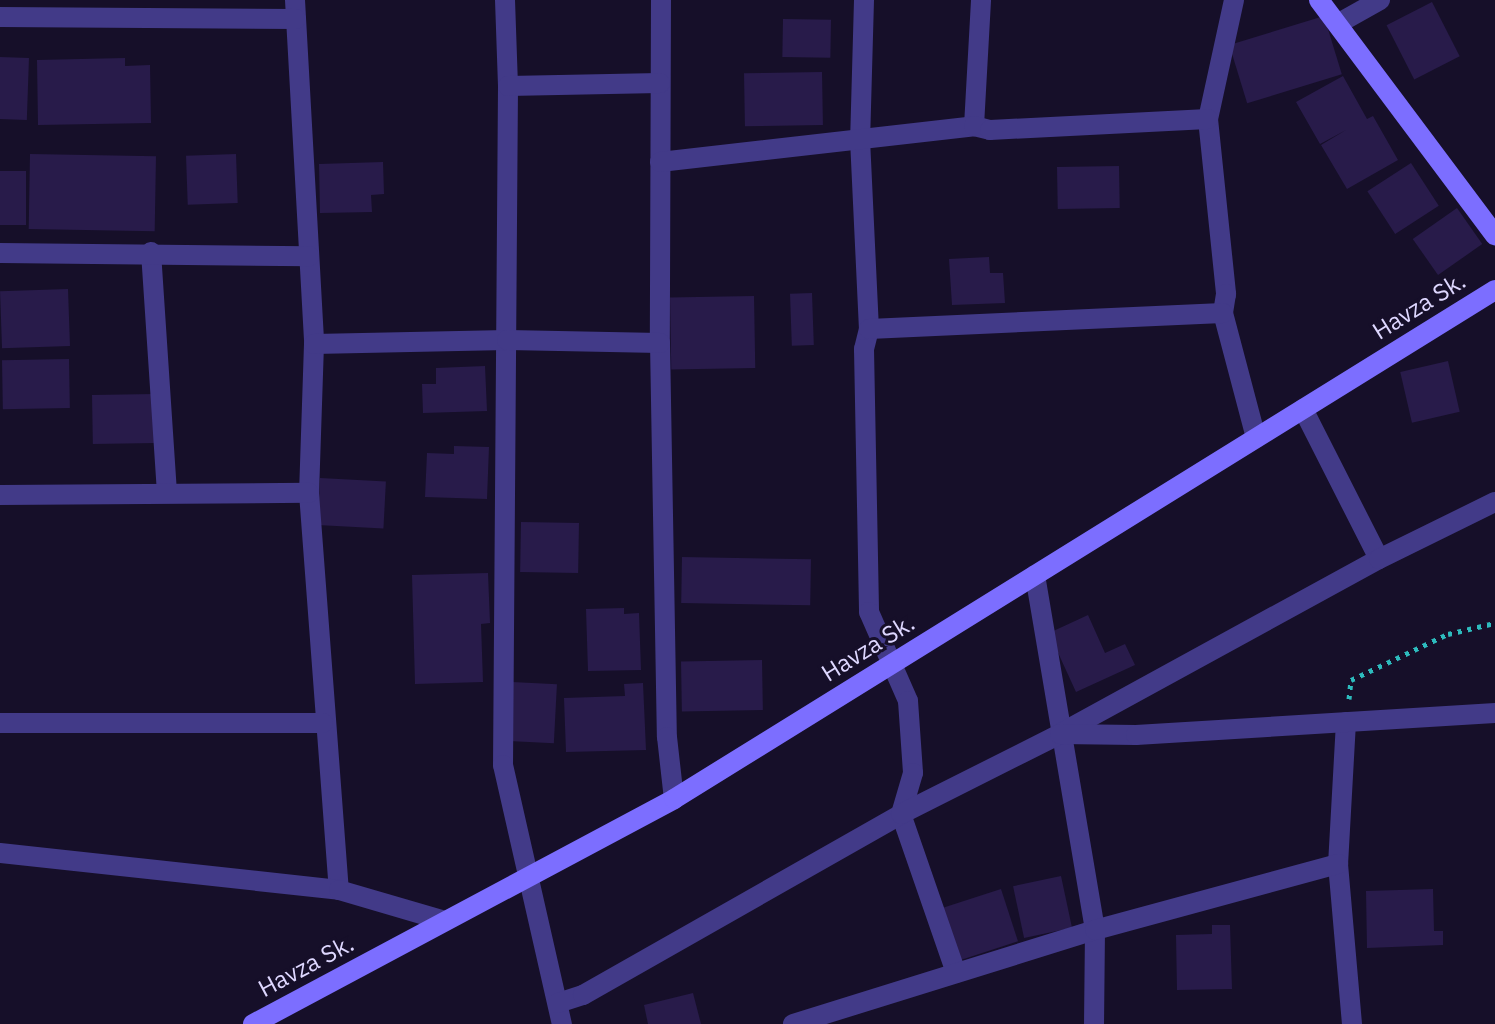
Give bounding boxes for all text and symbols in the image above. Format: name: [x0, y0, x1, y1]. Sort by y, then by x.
street label: Havza Sk.: [1367, 266, 1471, 346]
street label: Havza Sk.: [816, 608, 920, 688]
street label: Havza Sk.: [253, 929, 359, 1003]

